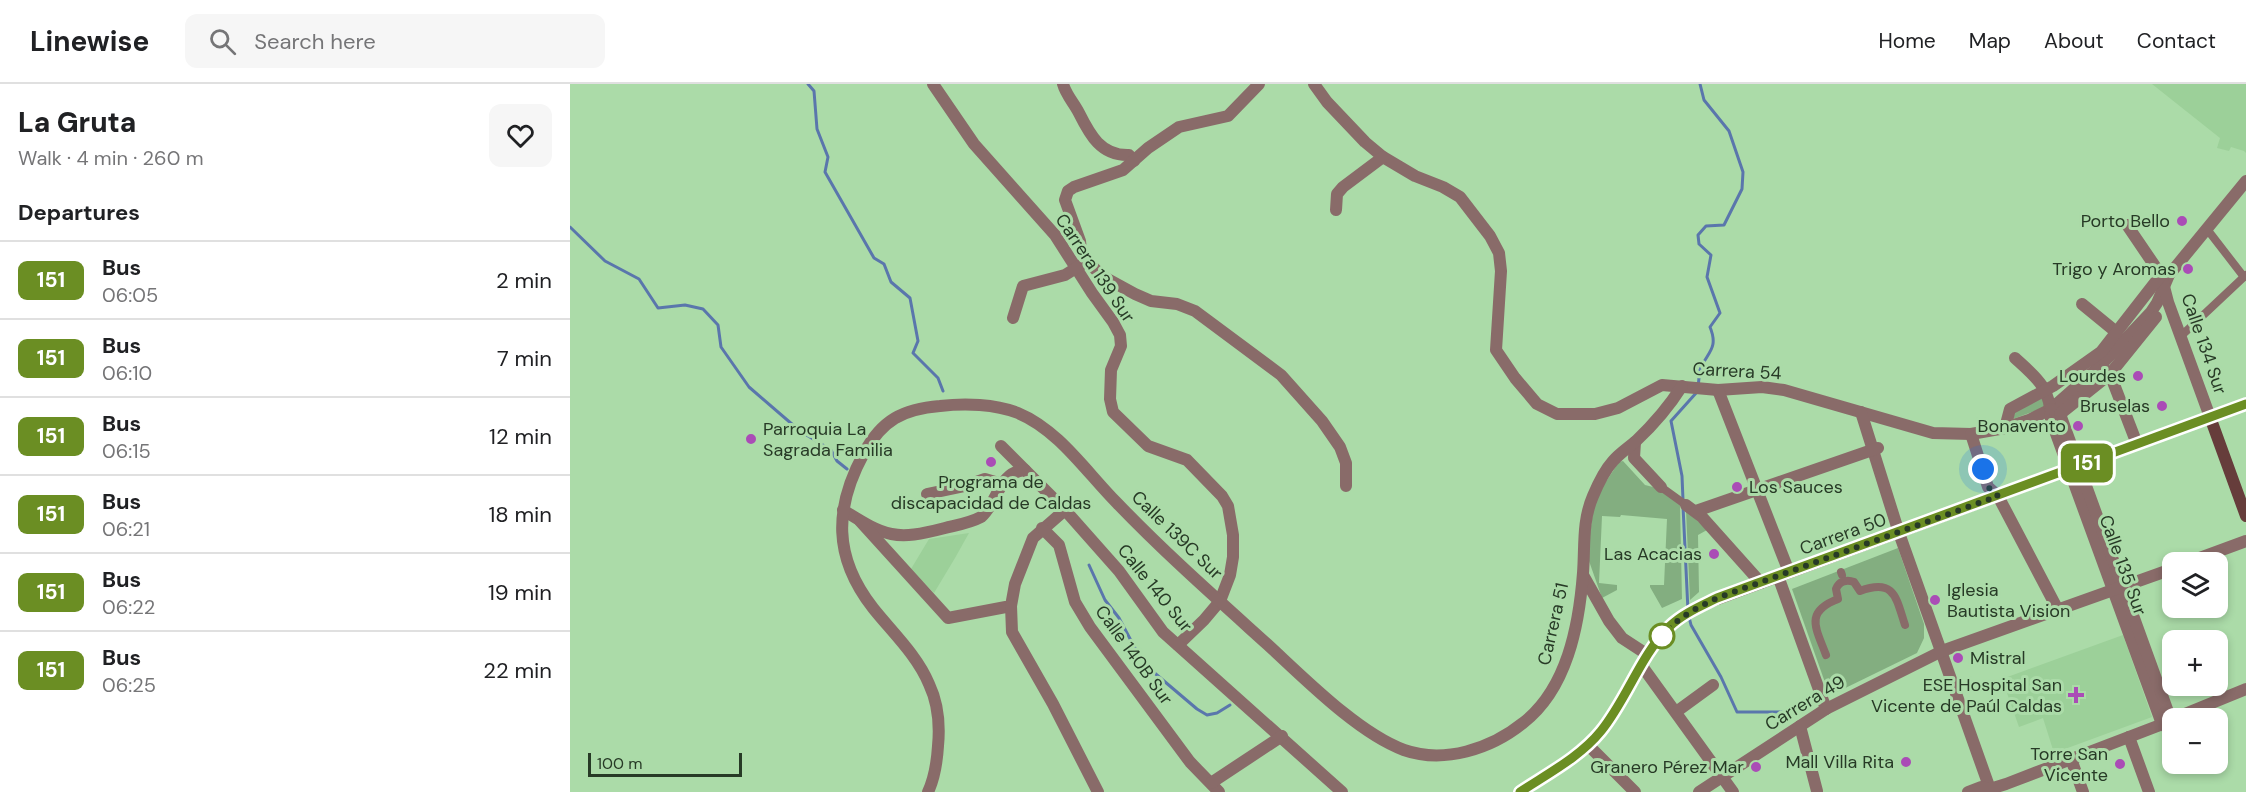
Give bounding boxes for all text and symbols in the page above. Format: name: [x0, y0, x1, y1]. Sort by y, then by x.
search box: [185, 14, 605, 68]
text: Linewise: [30, 23, 149, 60]
icon: search: [206, 25, 239, 58]
text: Search here: [254, 27, 376, 56]
text: Home: [1878, 27, 1936, 55]
text: Map: [1969, 27, 2011, 55]
text: About: [2044, 27, 2104, 55]
text: Contact: [2137, 27, 2216, 55]
text: La Gruta: [18, 104, 136, 141]
button: heart: [489, 104, 552, 167]
text: Walk · 4 min · 260 m: [18, 145, 203, 171]
text: Departures: [18, 198, 140, 227]
street label: Carrera 139 Sur: [1050, 209, 1140, 327]
place label: Porto Bello: [2081, 209, 2170, 233]
marker: Porto Bello: [2175, 214, 2189, 228]
text: Bus: [102, 253, 141, 282]
place label: Trigo y Aromas: [2052, 257, 2176, 281]
marker: Trigo y Aromas: [2181, 262, 2195, 276]
text: 151: [37, 266, 65, 294]
text: 2 min: [496, 266, 552, 295]
text: 06:05: [102, 282, 158, 308]
street label: Calle 134 Sur: [2176, 290, 2233, 398]
text: Bus: [102, 331, 141, 360]
text: 151: [37, 344, 65, 372]
text: 7 min: [497, 344, 552, 373]
street label: Carrera 54: [1692, 357, 1782, 385]
text: 06:10: [102, 360, 152, 386]
place label: Lourdes: [2059, 364, 2126, 388]
marker: Lourdes: [2131, 369, 2145, 383]
place label: Bruselas: [2080, 394, 2150, 418]
marker: Bruselas: [2155, 399, 2169, 413]
text: Bus: [102, 409, 141, 438]
place label: Bonavento: [1978, 414, 2066, 438]
place label: Parroquia La Sagrada Familia: [763, 417, 893, 462]
marker: Bonavento: [2071, 419, 2085, 433]
text: 151: [37, 422, 65, 450]
text: 12 min: [489, 422, 552, 451]
marker: Parroquia La Sagrada Familia: [744, 432, 758, 446]
text: 06:15: [102, 438, 151, 464]
line badge: 151: [2052, 444, 2122, 482]
text: 151: [2073, 449, 2101, 477]
your location: [1968, 454, 1998, 484]
marker: Programa de discapacidad de Caldas: [984, 455, 998, 469]
place label: Programa de discapacidad de Caldas: [891, 470, 1091, 515]
place label: Los Sauces: [1749, 475, 1843, 499]
marker: Los Sauces: [1730, 480, 1744, 494]
street label: Calle 139C Sur: [1126, 485, 1228, 585]
text: Bus: [102, 487, 141, 516]
text: 151: [37, 500, 65, 528]
text: 18 min: [488, 500, 552, 529]
street label: Carrera 50: [1796, 507, 1890, 561]
street label: Calle 135 Sur: [2094, 511, 2152, 619]
text: 06:21: [102, 516, 150, 542]
street label: Calle 140 Sur: [1112, 539, 1198, 637]
place label: Las Acacias: [1604, 542, 1702, 566]
marker: Las Acacias: [1707, 547, 1721, 561]
map controls: [2162, 552, 2228, 774]
button: layers: [2162, 552, 2228, 618]
text: Bus: [102, 565, 141, 594]
text: 151: [37, 578, 65, 606]
text: 19 min: [488, 578, 552, 607]
place label: Iglesia Bautista Vision: [1947, 578, 2070, 623]
street label: Carrera 51: [1532, 580, 1574, 668]
marker: Iglesia Bautista Vision: [1928, 593, 1942, 607]
text: 06:22: [102, 594, 155, 620]
street label: Calle 140B Sur: [1090, 600, 1178, 710]
unlabelled marker: [1649, 623, 1675, 649]
button: +: [2162, 630, 2228, 696]
text: Bus: [102, 643, 141, 672]
place label: Mistral: [1970, 646, 2026, 670]
marker: Mistral: [1951, 651, 1965, 665]
text: 151: [37, 656, 65, 684]
text: 22 min: [483, 656, 552, 685]
street label: Carrera 49: [1761, 670, 1849, 736]
text: 06:25: [102, 672, 156, 698]
place label: ESE Hospital San Vicente de Paúl Caldas: [1871, 673, 2062, 718]
marker: ESE Hospital San Vicente de Paúl Caldas: [2067, 686, 2085, 704]
button: −: [2162, 708, 2228, 774]
place label: Torre San Vicente: [2030, 742, 2108, 787]
scale bar: [588, 750, 742, 778]
place label: Mall Villa Rita: [1785, 750, 1894, 774]
text: 100 m: [597, 753, 642, 774]
place label: Granero Pérez Mar: [1590, 755, 1744, 779]
marker: Mall Villa Rita: [1899, 755, 1913, 769]
marker: Torre San Vicente: [2113, 757, 2127, 771]
marker: Granero Pérez Mar: [1749, 760, 1763, 774]

